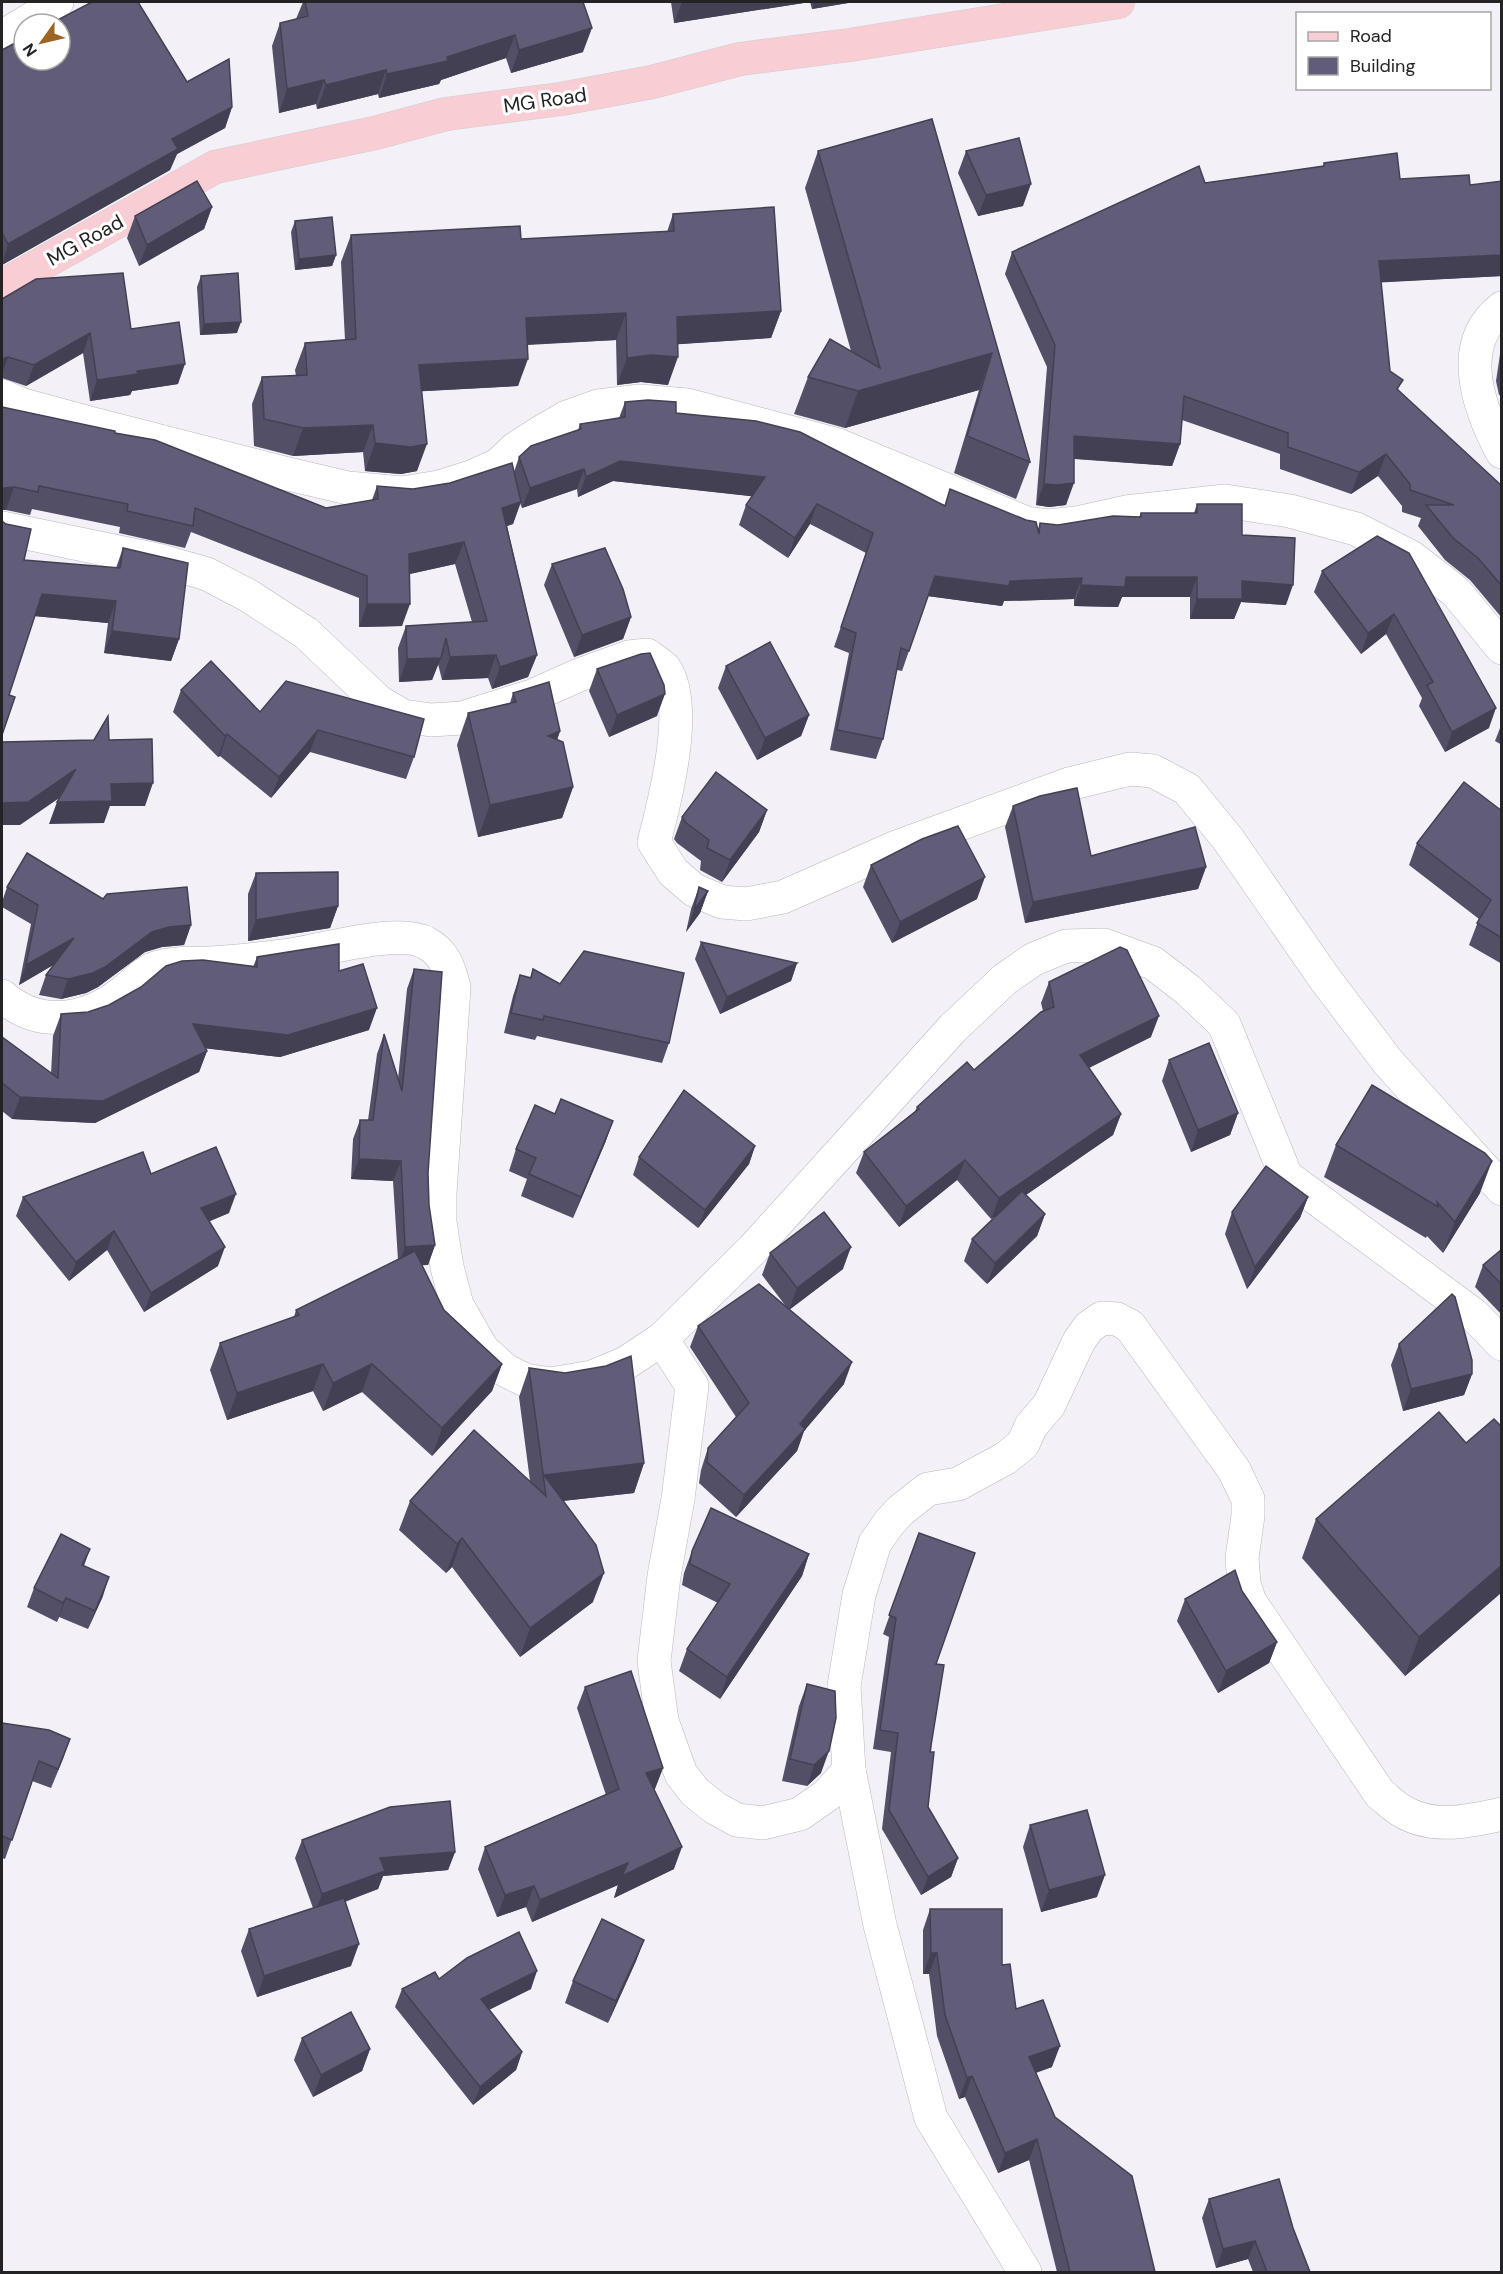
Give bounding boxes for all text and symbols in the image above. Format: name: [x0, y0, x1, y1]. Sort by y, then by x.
north arrow: [12, 12, 72, 72]
legend: [1296, 12, 1491, 90]
text: Road: [1350, 24, 1392, 48]
text: N: [18, 39, 42, 61]
text: Building: [1350, 54, 1415, 78]
street label: MG Road: [502, 81, 588, 119]
street label: MG Road: [42, 208, 128, 272]

